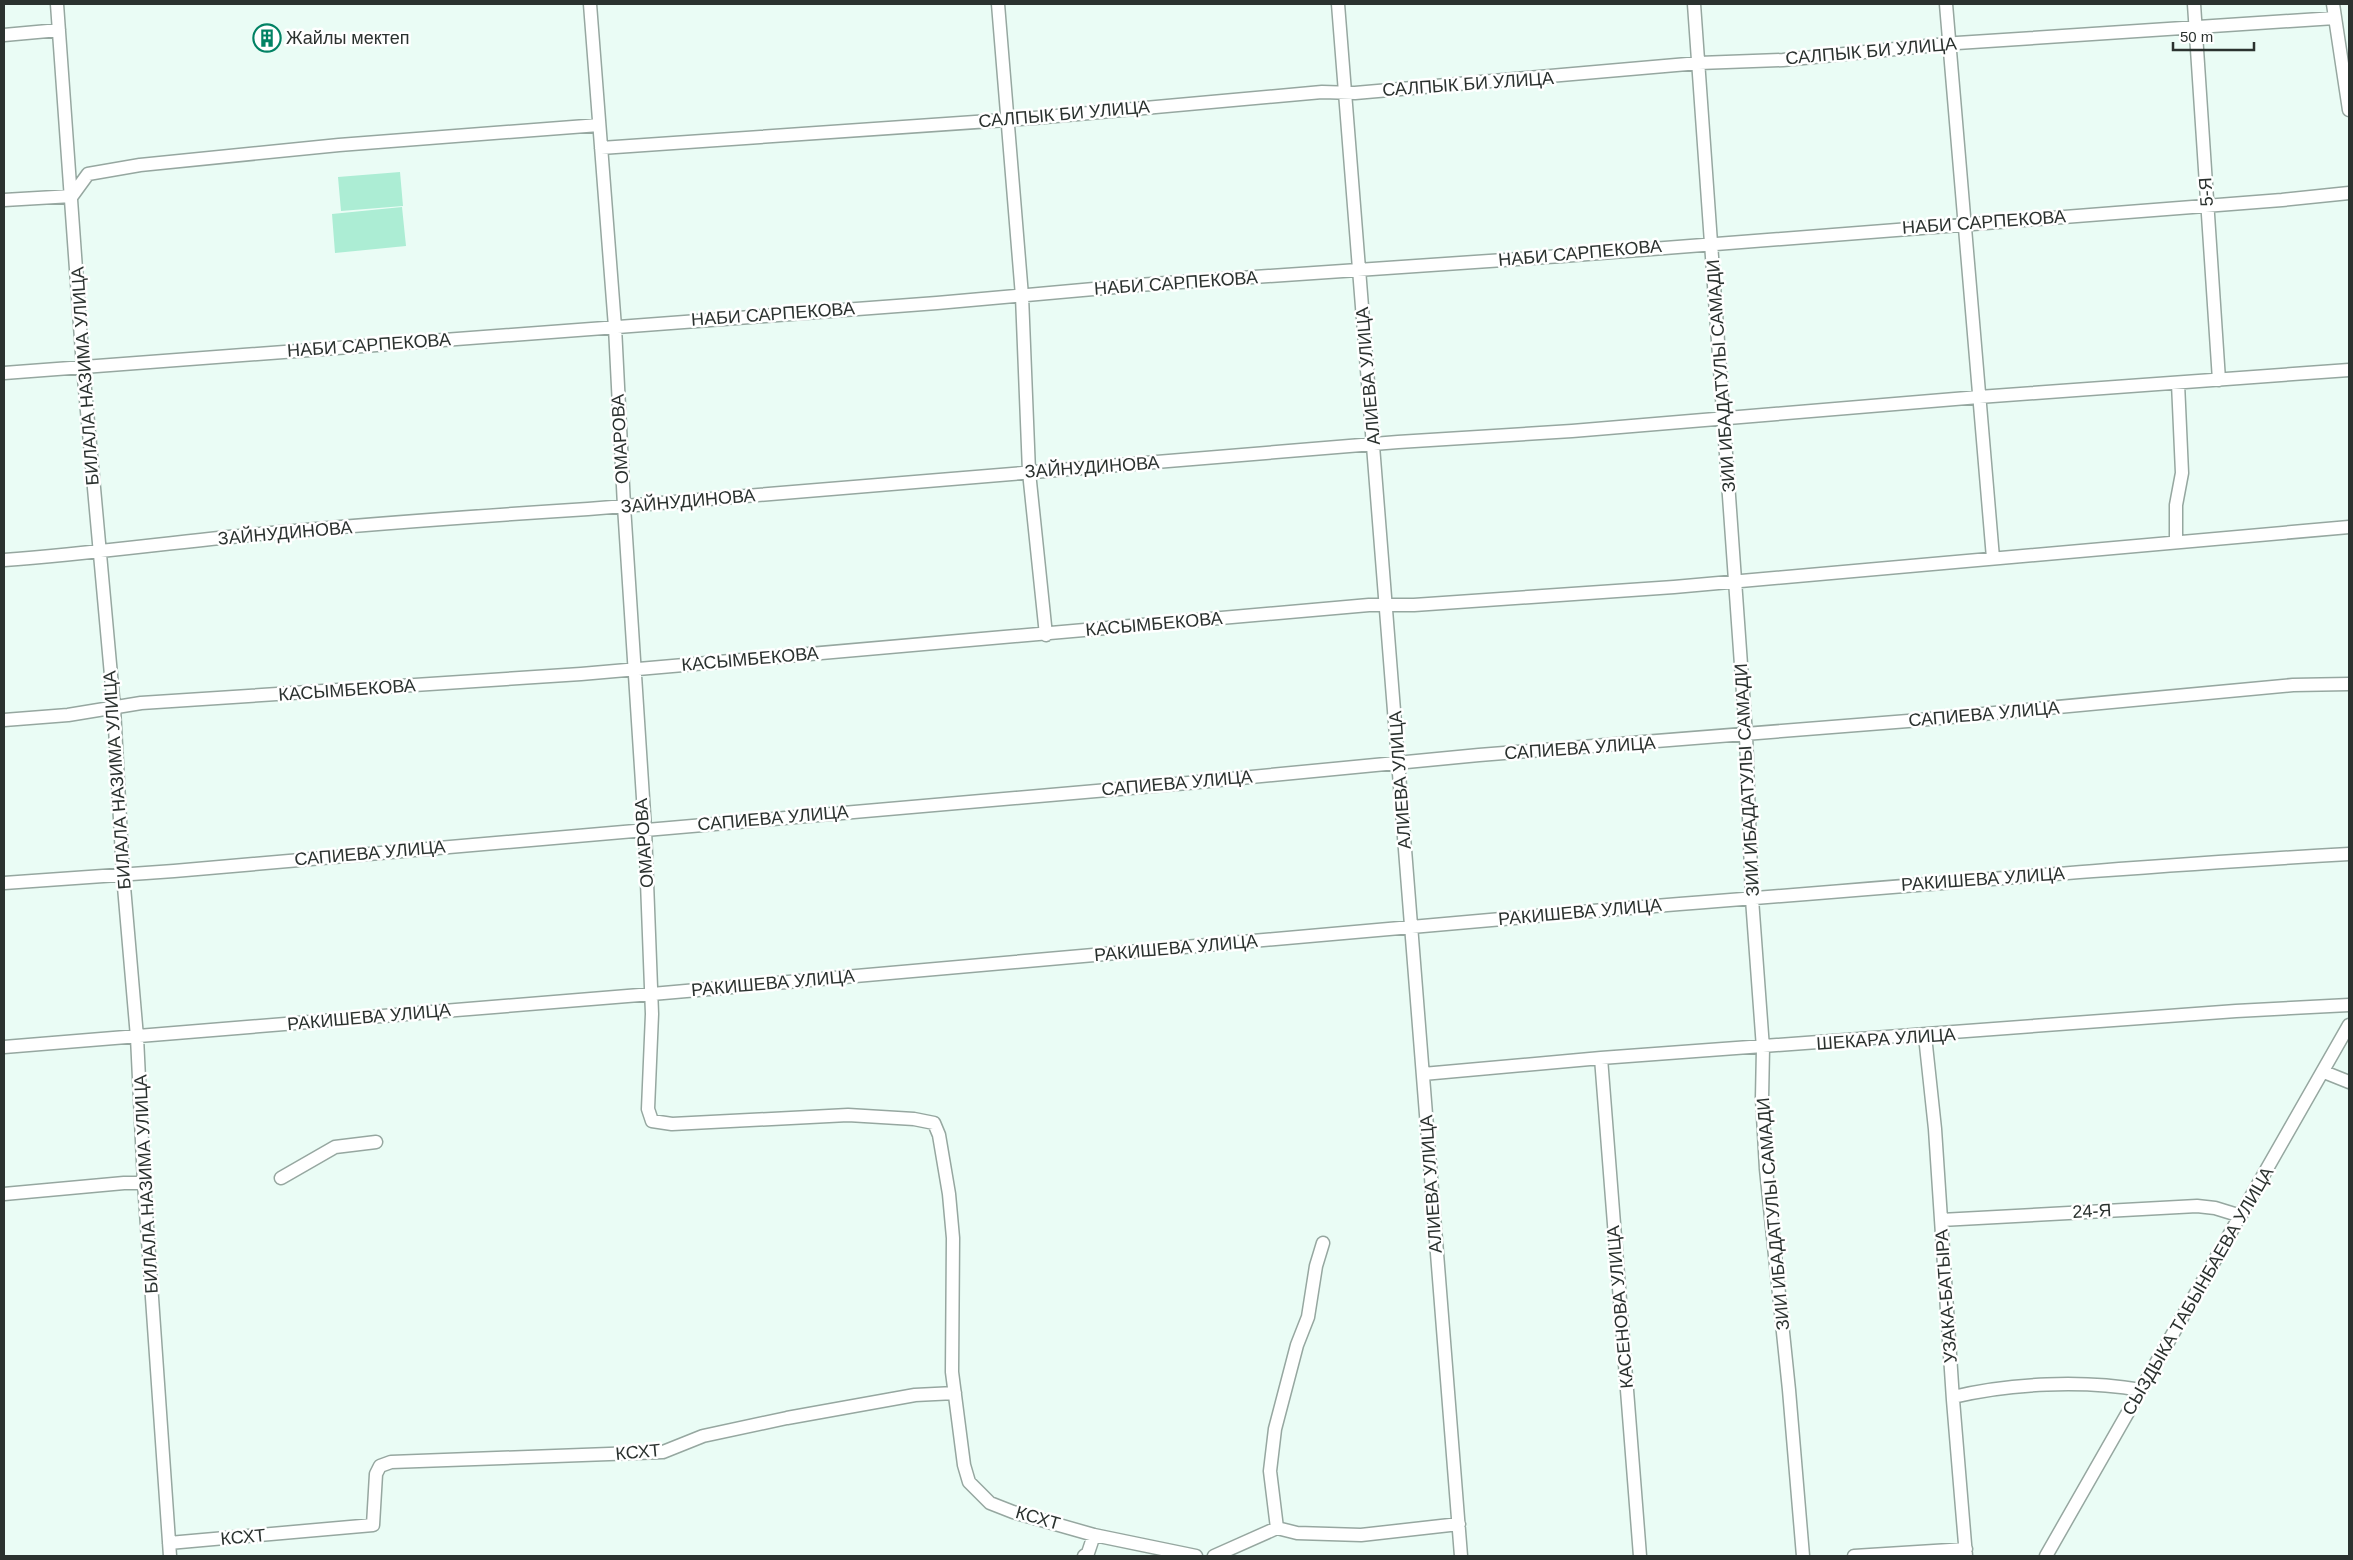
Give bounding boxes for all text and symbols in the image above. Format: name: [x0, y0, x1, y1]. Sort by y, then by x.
scale bar: [2173, 20, 2254, 52]
building icon: Жайлы мектеп: [252, 23, 282, 53]
place label: Жайлы мектеп: [286, 28, 410, 48]
text: 50 m: [2180, 28, 2213, 45]
street label: САЛПЫК БИ УЛИЦА: [1785, 34, 1957, 68]
street label: САЛПЫК БИ УЛИЦА: [1382, 68, 1554, 100]
street label: САЛПЫК БИ УЛИЦА: [978, 97, 1150, 131]
street label: 5-Я: [2195, 177, 2217, 207]
street label: НАБИ САРПЕКОВА: [1901, 206, 2067, 238]
street label: НАБИ САРПЕКОВА: [1497, 236, 1663, 270]
street label: ЗИИ ИБАДАТУЛЫ САМАДИ: [1703, 259, 1739, 493]
street label: БИЛАЛА НАЗИМА УЛИЦА: [67, 266, 103, 486]
street label: НАБИ САРПЕКОВА: [1093, 267, 1259, 299]
street label: НАБИ САРПЕКОВА: [690, 298, 856, 330]
street label: АЛИЕВА УЛИЦА: [1352, 306, 1384, 446]
street label: НАБИ САРПЕКОВА: [286, 329, 452, 361]
street label: ОМАРОВА: [608, 394, 632, 484]
street label: ЗАЙНУДИНОВА: [1024, 451, 1160, 482]
street label: ЗАЙНУДИНОВА: [620, 484, 756, 517]
street label: ЗАЙНУДИНОВА: [217, 516, 353, 549]
street label: КАСЫМБЕКОВА: [1085, 608, 1223, 640]
street label: КАСЫМБЕКОВА: [681, 643, 819, 675]
street label: ЗИИ ИБАДАТУЛЫ САМАДИ: [1731, 663, 1763, 897]
street label: БИЛАЛА НАЗИМА УЛИЦА: [99, 670, 135, 890]
street label: КАСЫМБЕКОВА: [278, 675, 416, 705]
street label: САПИЕВА УЛИЦА: [1908, 697, 2060, 731]
street label: АЛИЕВА УЛИЦА: [1385, 710, 1415, 850]
street label: САПИЕВА УЛИЦА: [1504, 733, 1656, 763]
street label: САПИЕВА УЛИЦА: [1101, 766, 1253, 800]
street label: ОМАРОВА: [631, 797, 657, 889]
street label: САПИЕВА УЛИЦА: [697, 801, 849, 835]
street label: САПИЕВА УЛИЦА: [294, 836, 446, 870]
street label: РАКИШЕВА УЛИЦА: [1900, 863, 2066, 895]
street label: РАКИШЕВА УЛИЦА: [1497, 895, 1663, 929]
street label: РАКИШЕВА УЛИЦА: [1093, 931, 1259, 965]
street label: РАКИШЕВА УЛИЦА: [690, 966, 856, 1000]
street label: РАКИШЕВА УЛИЦА: [286, 1000, 452, 1034]
street label: ШЕКАРА УЛИЦА: [1816, 1024, 1956, 1054]
street label: БИЛАЛА НАЗИМА УЛИЦА: [130, 1074, 162, 1294]
street label: ЗИИ ИБАДАТУЛЫ САМАДИ: [1753, 1097, 1793, 1331]
street label: АЛИЕВА УЛИЦА: [1416, 1114, 1446, 1254]
street label: СЫЗДЫКА ТАБЫНБАЕВА УЛИЦА: [2119, 1163, 2277, 1419]
street label: 24-Я: [2072, 1200, 2112, 1222]
street label: КАСЕНОВА УЛИЦА: [1603, 1225, 1637, 1389]
street label: УЗАКА-БАТЫРА: [1931, 1228, 1961, 1364]
street label: КСХТ: [615, 1440, 661, 1464]
street label: КСХТ: [1013, 1502, 1063, 1534]
street label: КСХТ: [220, 1525, 266, 1549]

